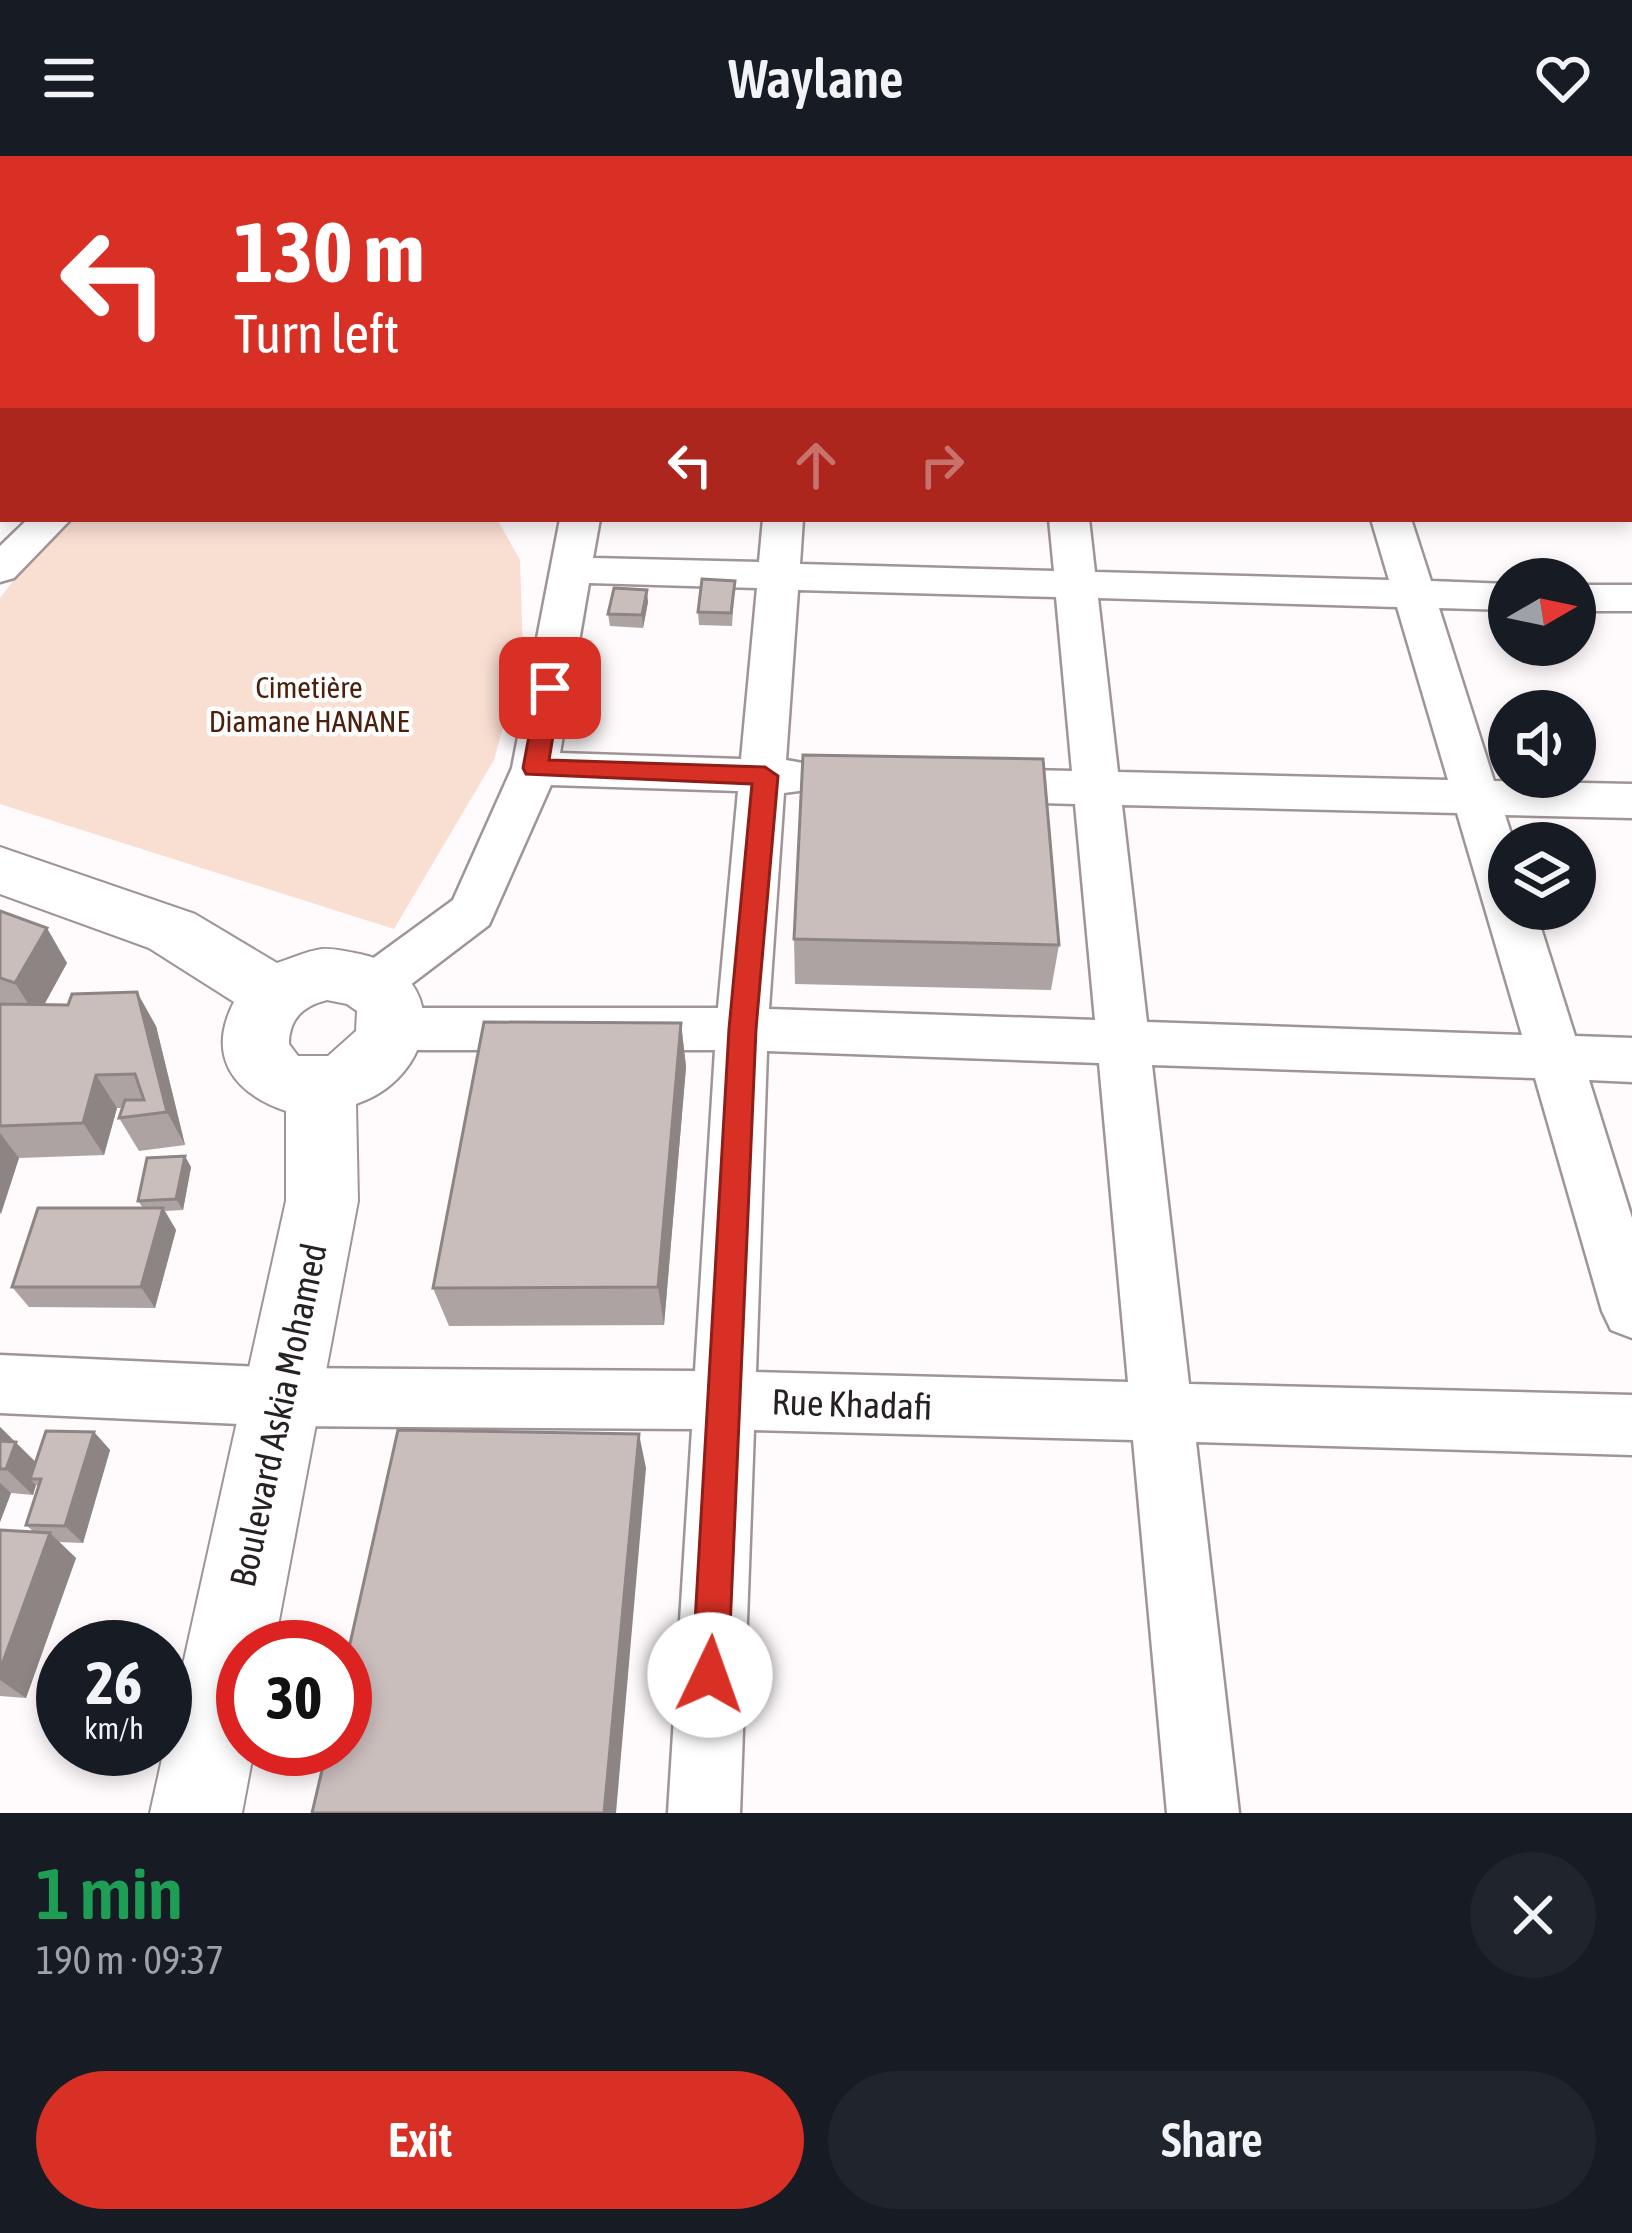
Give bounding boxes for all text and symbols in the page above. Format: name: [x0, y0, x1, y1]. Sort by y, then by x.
icon: menu: [36, 45, 102, 111]
icon: heart: [1530, 45, 1596, 111]
text: Waylane: [728, 48, 904, 109]
icon: left: [36, 204, 192, 360]
text: 130 m: [234, 204, 424, 300]
text: Turn left: [234, 303, 399, 364]
icon: left: [657, 432, 723, 498]
icon: ahead: [783, 432, 849, 498]
icon: right: [909, 432, 975, 498]
north arrow: [1488, 558, 1596, 666]
map controls: [1488, 558, 1596, 930]
pin: [499, 637, 601, 739]
icon: arrive: [517, 655, 583, 721]
park label: Cimetière Diamane HANANE: [209, 670, 409, 738]
button: sound: [1488, 690, 1596, 798]
button: layers: [1488, 822, 1596, 930]
street label: Boulevard Askia Mohamed: [221, 1240, 335, 1590]
street label: Rue Khadafi: [771, 1380, 933, 1428]
position arrow: [647, 1612, 773, 1738]
speed limit sign: 30: [216, 1620, 372, 1776]
text: 26: [86, 1648, 142, 1717]
text: km/h: [84, 1711, 144, 1745]
text: 1 min: [36, 1852, 183, 1934]
button: close: [1470, 1852, 1596, 1978]
text: 190 m · 09:37: [36, 1938, 224, 1982]
button: Exit: [36, 2071, 804, 2209]
button: Share: [828, 2071, 1596, 2209]

